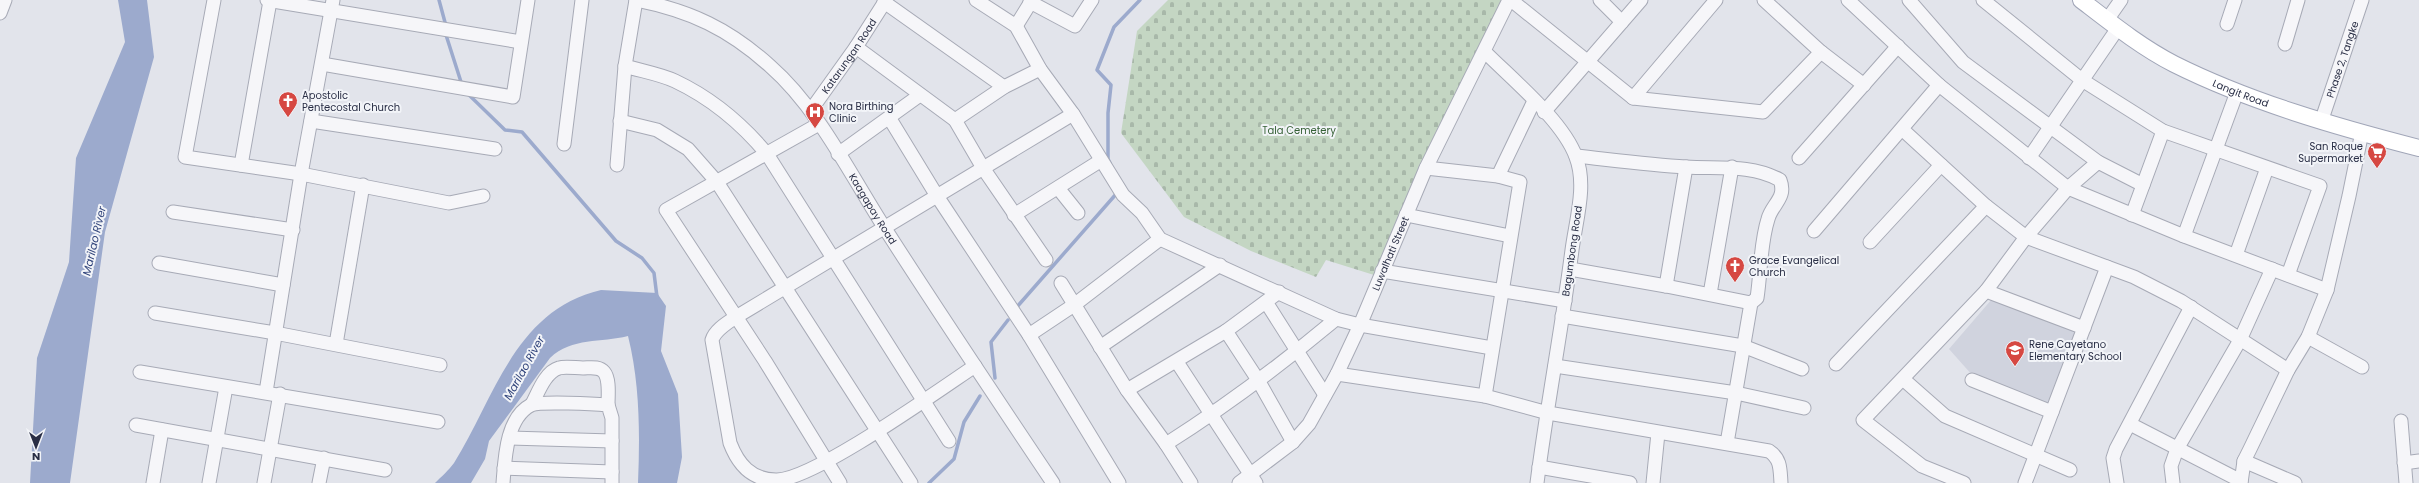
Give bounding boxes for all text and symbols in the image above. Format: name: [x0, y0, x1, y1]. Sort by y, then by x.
street label: Katarungan Road: [818, 15, 880, 97]
street label: Phase 2, Tangke: [2322, 19, 2362, 100]
street label: Langit Road: [2210, 75, 2271, 111]
place label: Apostolic Pentecostal Church: [302, 88, 400, 115]
church icon: Apostolic Pentecostal Church: [277, 90, 299, 118]
place label: Nora Birthing Clinic: [829, 99, 894, 126]
hospital icon: Nora Birthing Clinic: [804, 101, 826, 129]
park label: Tala Cemetery: [1262, 123, 1336, 138]
place label: San Roque Supermarket: [2298, 139, 2363, 166]
supermarket icon: San Roque Supermarket: [2366, 141, 2388, 169]
street label: Kaagapay Road: [845, 170, 901, 247]
water label: Marilao River: [78, 204, 110, 277]
street label: Bagumbong Road: [1558, 205, 1586, 297]
street label: Luwalhati Street: [1368, 214, 1413, 293]
place label: Grace Evangelical Church: [1749, 253, 1839, 280]
church icon: Grace Evangelical Church: [1724, 255, 1746, 283]
water label: Marilao River: [500, 332, 549, 403]
place label: Rene Cayetano Elementary School: [2029, 337, 2122, 364]
school or university icon: Rene Cayetano Elementary School: [2004, 339, 2026, 367]
north arrow: [16, 427, 56, 467]
text: N: [32, 449, 40, 465]

